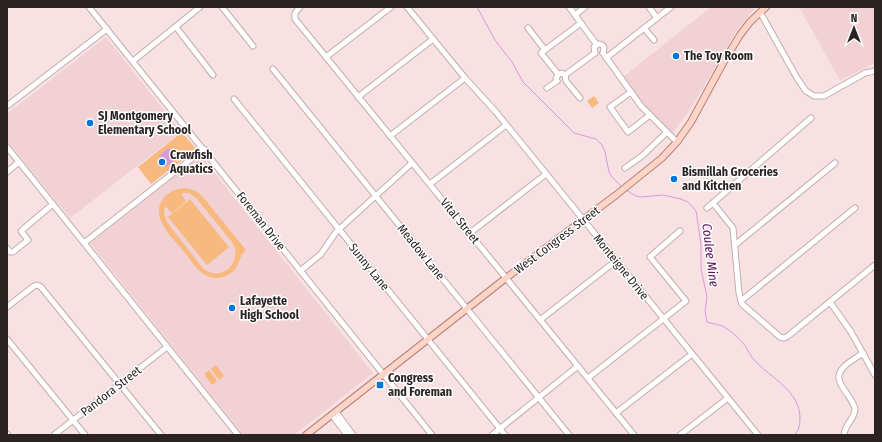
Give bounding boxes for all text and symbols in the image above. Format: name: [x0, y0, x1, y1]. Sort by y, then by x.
north arrow: [834, 8, 874, 48]
text: N: [851, 12, 857, 25]
place label: The Toy Room: [684, 49, 753, 63]
marker: The Toy Room: [671, 51, 681, 61]
place label: SJ Montgomery Elementary School: [98, 109, 192, 137]
marker: SJ Montgomery Elementary School: [85, 118, 95, 128]
place label: Crawfish Aquatics: [169, 148, 214, 176]
marker: Crawfish Aquatics: [157, 157, 167, 167]
place label: Bismillah Groceries and Kitchen: [682, 165, 779, 193]
marker: Bismillah Groceries and Kitchen: [669, 174, 679, 184]
street label: Foreman Drive: [234, 189, 288, 253]
street label: Vital Street: [437, 196, 483, 247]
street label: West Congress Street: [512, 203, 602, 277]
street label: Meadow Lane: [394, 222, 448, 282]
water label: Coulee Mine: [699, 222, 722, 288]
street label: Monteigne Drive: [590, 232, 652, 303]
street label: Sunny Lane: [346, 241, 392, 293]
place label: Lafayette High School: [240, 294, 300, 322]
marker: Lafayette High School: [227, 303, 237, 313]
street label: Pandora Street: [78, 363, 144, 419]
place label: Congress and Foreman: [388, 371, 452, 399]
marker: Congress and Foreman: [375, 380, 385, 390]

